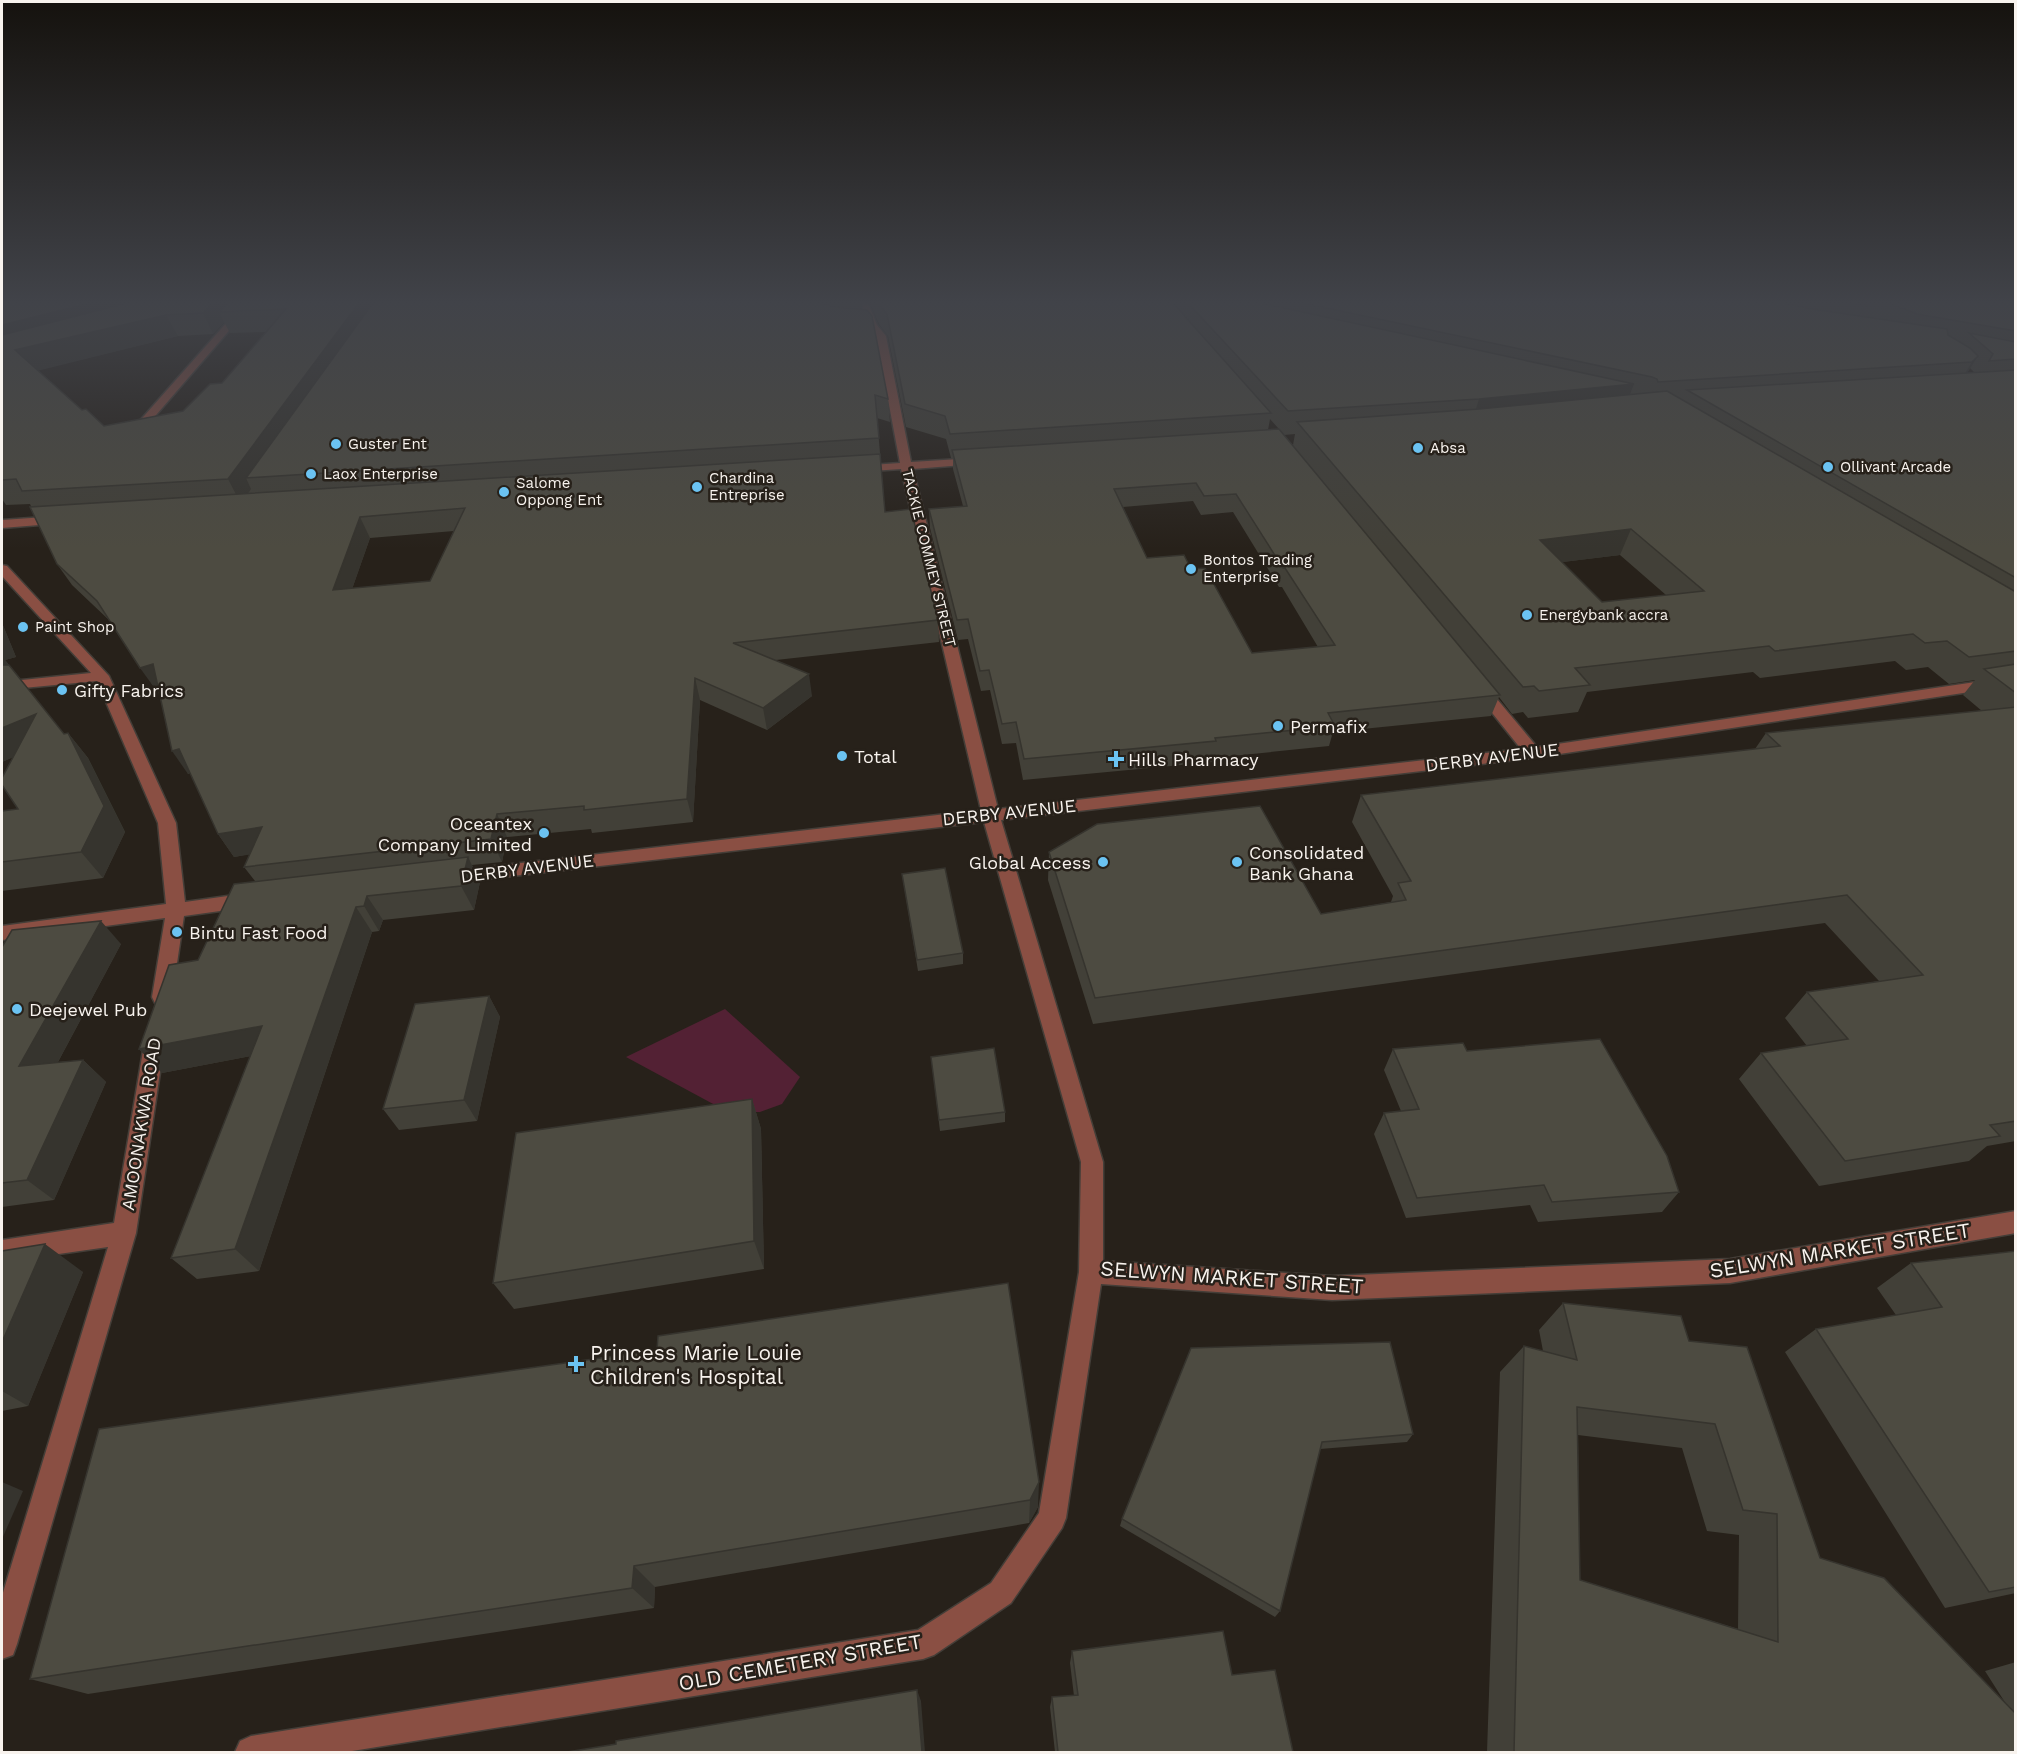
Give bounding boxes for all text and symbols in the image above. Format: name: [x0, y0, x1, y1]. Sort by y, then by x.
place label: Guster Ent: [348, 435, 428, 453]
marker: Guster Ent: [329, 437, 343, 451]
place label: Absa: [1430, 439, 1466, 457]
marker: Absa: [1411, 441, 1425, 455]
place label: Ollivant Arcade: [1840, 458, 1951, 476]
marker: Ollivant Arcade: [1821, 460, 1835, 474]
place label: Laox Enterprise: [323, 465, 438, 483]
marker: Laox Enterprise: [304, 467, 318, 481]
street label: TACKIE COMMEY STREET: [898, 467, 960, 649]
place label: Chardina Entreprise: [709, 469, 785, 504]
place label: Salome Oppong Ent: [516, 474, 603, 509]
marker: Chardina Entreprise: [690, 480, 704, 494]
marker: Salome Oppong Ent: [497, 485, 511, 499]
place label: Bontos Trading Enterprise: [1203, 551, 1312, 586]
marker: Bontos Trading Enterprise: [1184, 562, 1198, 576]
place label: Energybank accra: [1539, 606, 1669, 624]
marker: Energybank accra: [1520, 608, 1534, 622]
place label: Paint Shop: [35, 618, 115, 636]
marker: Paint Shop: [16, 620, 30, 634]
place label: Gifty Fabrics: [74, 680, 184, 701]
marker: Gifty Fabrics: [55, 683, 69, 697]
place label: Permafix: [1290, 716, 1367, 737]
marker: Permafix: [1271, 719, 1285, 733]
street label: DERBY AVENUE: [1424, 738, 1560, 776]
place label: Total: [854, 746, 897, 767]
marker: Total: [835, 749, 849, 763]
place label: Hills Pharmacy: [1128, 749, 1259, 770]
marker: Hills Pharmacy: [1109, 752, 1123, 766]
street label: DERBY AVENUE: [941, 795, 1077, 829]
place label: Oceantex Company Limited: [378, 813, 532, 855]
marker: Oceantex Company Limited: [537, 826, 551, 840]
place label: Consolidated Bank Ghana: [1249, 842, 1364, 884]
street label: DERBY AVENUE: [459, 849, 595, 887]
place label: Global Access: [969, 852, 1091, 873]
marker: Global Access: [1096, 855, 1110, 869]
marker: Consolidated Bank Ghana: [1230, 855, 1244, 869]
place label: Bintu Fast Food: [189, 922, 328, 943]
marker: Bintu Fast Food: [170, 925, 184, 939]
place label: Deejewel Pub: [29, 999, 147, 1020]
marker: Deejewel Pub: [10, 1002, 24, 1016]
street label: AMOONAKWA ROAD: [117, 1036, 165, 1212]
street label: SELWYN MARKET STREET: [1708, 1217, 1972, 1283]
street label: SELWYN MARKET STREET: [1100, 1255, 1365, 1299]
place label: Princess Marie Louie Children's Hospital: [590, 1340, 802, 1389]
marker: Princess Marie Louie Children's Hospital: [567, 1355, 585, 1373]
street label: OLD CEMETERY STREET: [676, 1628, 924, 1696]

